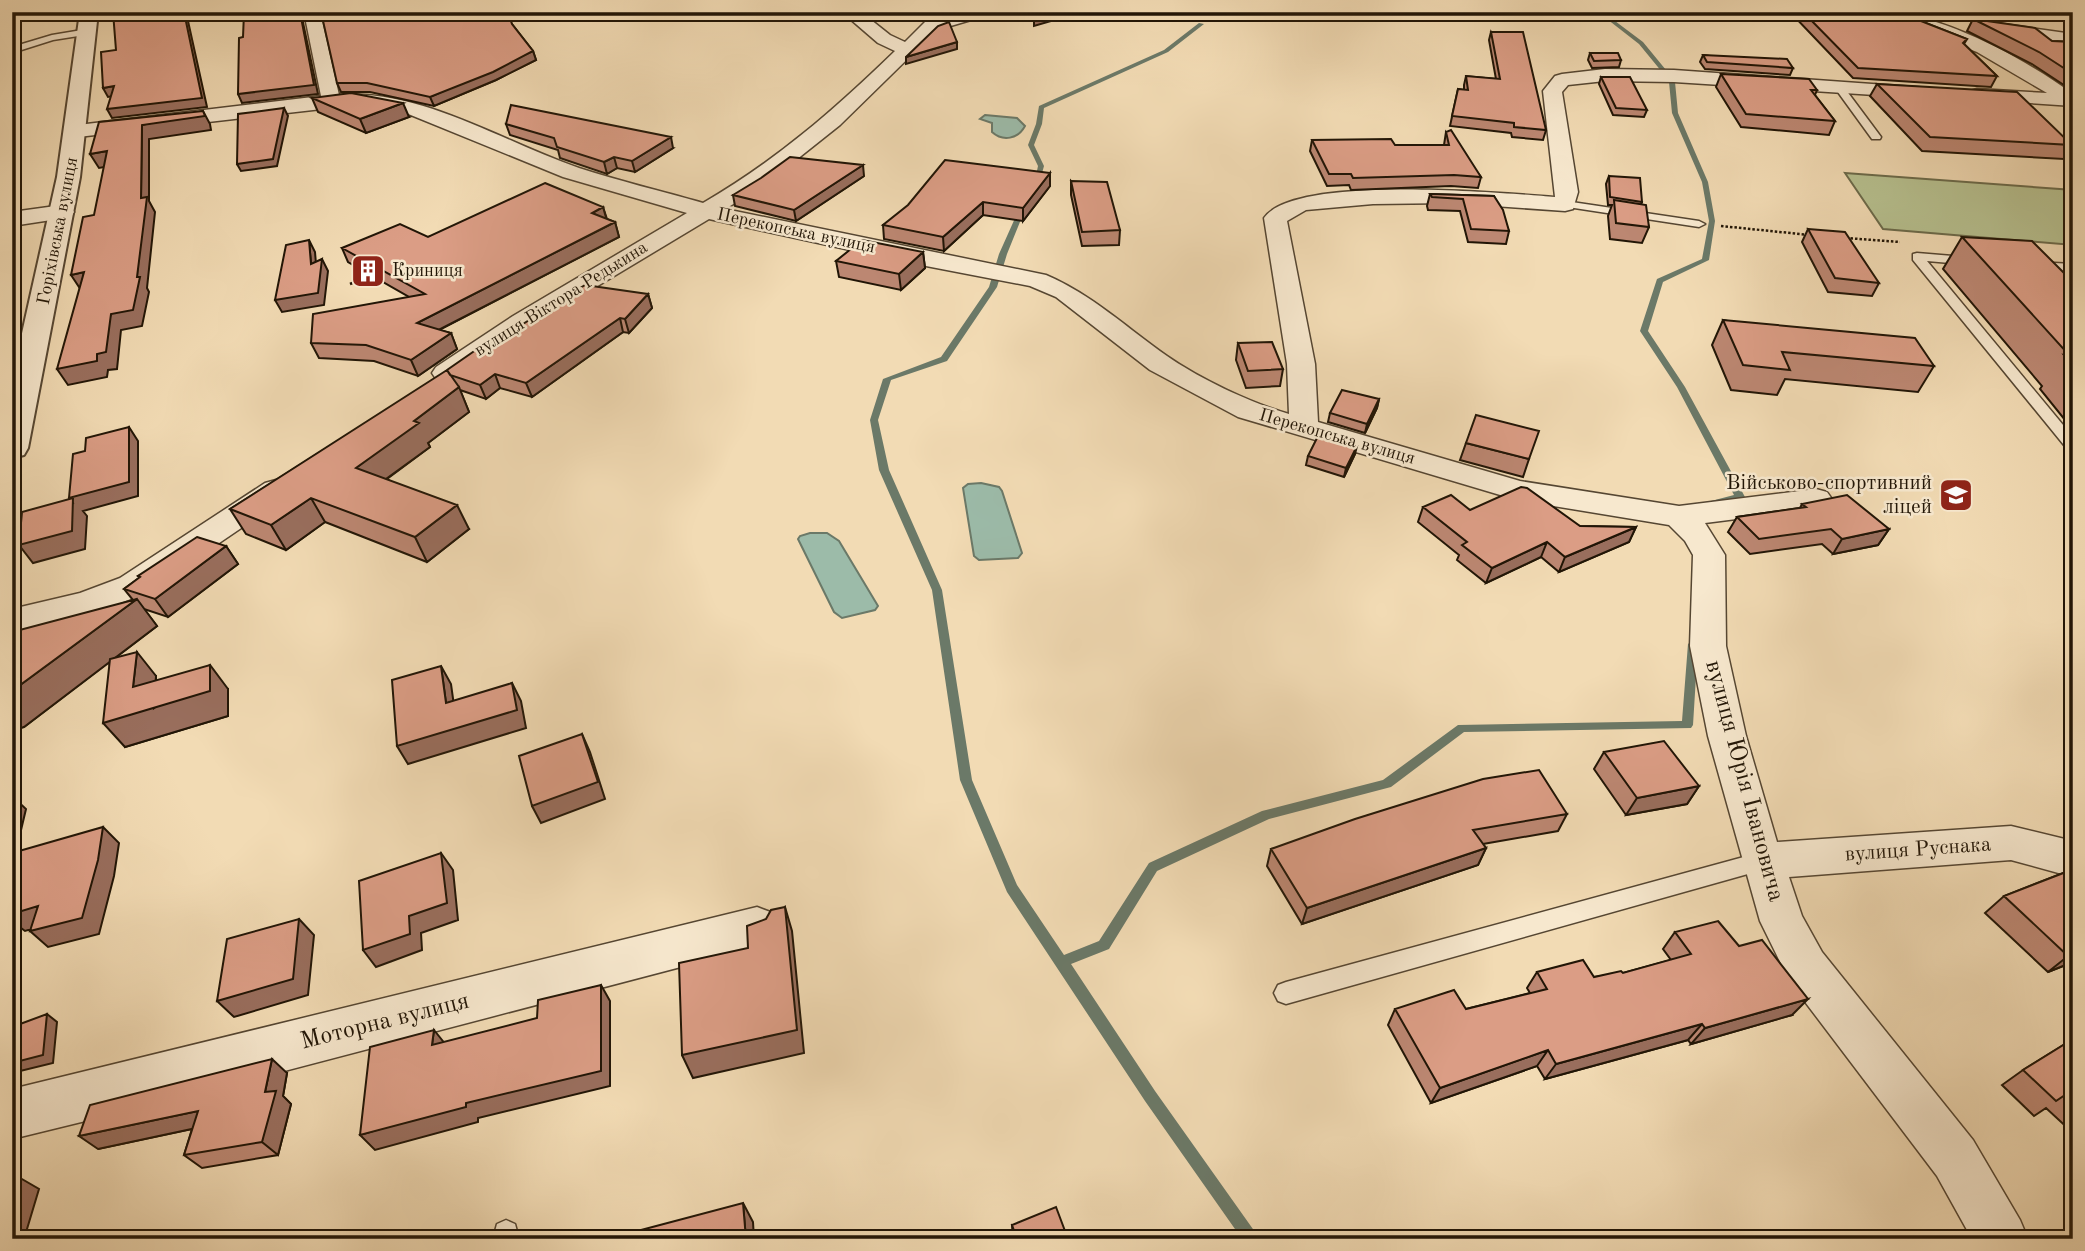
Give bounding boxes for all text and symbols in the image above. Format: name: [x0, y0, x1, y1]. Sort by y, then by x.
street label: Горіхівська вулиця: [35, 156, 81, 306]
street label: Перекопська вулиця: [715, 205, 877, 257]
street label: вулиця Віктора Редькина: [471, 238, 651, 360]
building icon: Криниця: [349, 252, 387, 290]
place label: Криниця: [392, 262, 463, 280]
street label: Перекопська вулиця: [1257, 406, 1417, 468]
place label: Військово-спортивний ліцей: [1726, 473, 1932, 518]
school or university icon: Військово-спортивний ліцей: [1937, 476, 1975, 514]
street label: вулиця Юрія Івановича: [1700, 658, 1788, 904]
street label: вулиця Руснака: [1844, 834, 1992, 866]
street label: Моторна вулиця: [298, 989, 472, 1055]

